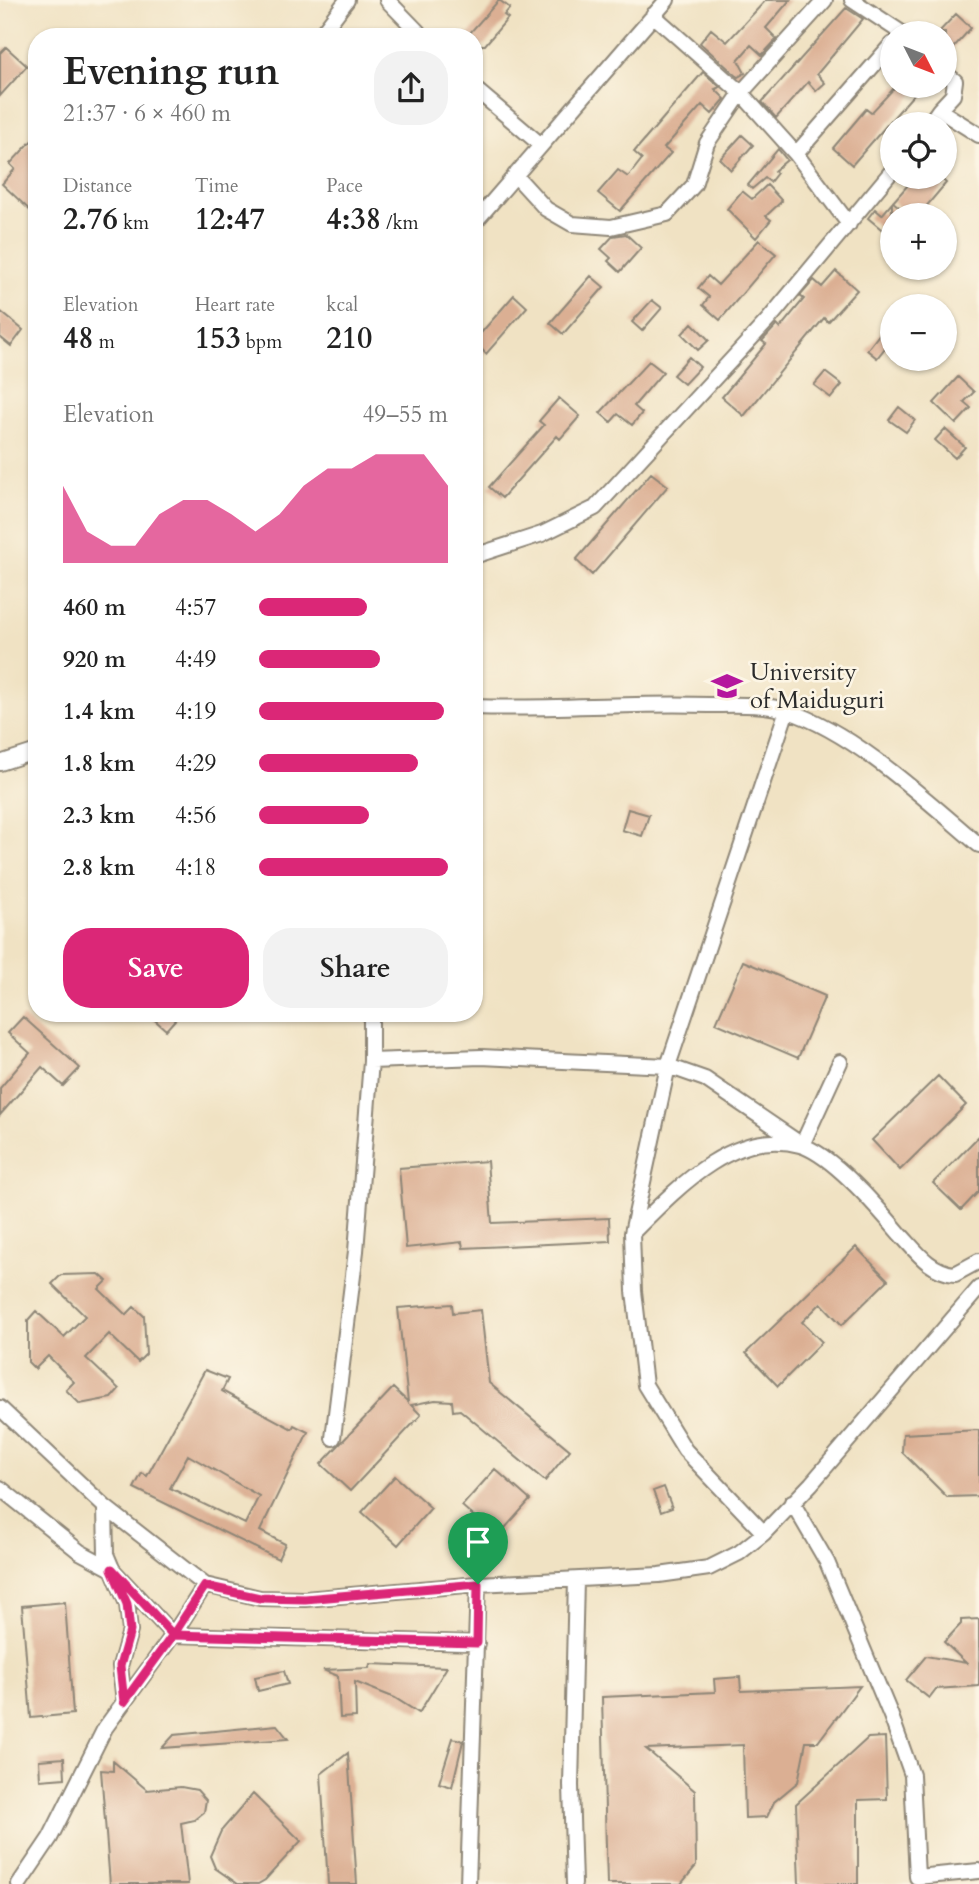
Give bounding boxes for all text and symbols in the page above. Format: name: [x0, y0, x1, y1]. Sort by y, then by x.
north arrow: [880, 21, 957, 98]
map controls: [880, 21, 957, 371]
text: Evening run: [63, 46, 279, 98]
button: share: [374, 51, 448, 125]
text: 21:37 · 6 × 460 m: [63, 98, 231, 129]
button: locate: [880, 112, 957, 189]
text: Distance: [63, 173, 132, 199]
text: Time: [195, 173, 239, 199]
text: Pace: [326, 173, 363, 199]
text: 2.76: [63, 199, 118, 240]
text: 12:47: [195, 199, 265, 240]
text: 4:38: [326, 199, 381, 240]
button: +: [880, 203, 957, 280]
text: km: [118, 210, 149, 236]
text: /km: [381, 210, 419, 236]
text: Elevation: [63, 292, 138, 318]
text: Heart rate: [195, 292, 275, 318]
text: kcal: [326, 292, 358, 318]
button: −: [880, 294, 957, 371]
text: 48: [63, 318, 94, 359]
text: 153: [195, 318, 241, 359]
text: 210: [326, 318, 372, 359]
text: m: [94, 329, 115, 355]
text: bpm: [241, 329, 282, 355]
text: Elevation: [63, 399, 154, 430]
text: 49–55 m: [363, 399, 448, 430]
text: 460 m: [63, 592, 126, 623]
text: 4:57: [175, 592, 216, 623]
text: 920 m: [63, 644, 126, 675]
text: 4:49: [175, 644, 216, 675]
place label: University of Maiduguri: [750, 656, 885, 717]
school or university icon: University of Maiduguri: [710, 669, 744, 703]
text: 1.4 km: [63, 696, 135, 727]
text: 4:19: [175, 696, 216, 727]
text: 1.8 km: [63, 748, 135, 779]
text: 4:29: [175, 748, 216, 779]
text: 2.3 km: [63, 800, 135, 831]
text: 4:56: [175, 800, 216, 831]
text: 2.8 km: [63, 852, 135, 883]
text: 4:18: [175, 852, 216, 883]
button: Save: [63, 928, 249, 1008]
button: Share: [263, 928, 448, 1008]
pin: [448, 1512, 508, 1584]
icon: arrive: [459, 1523, 497, 1561]

